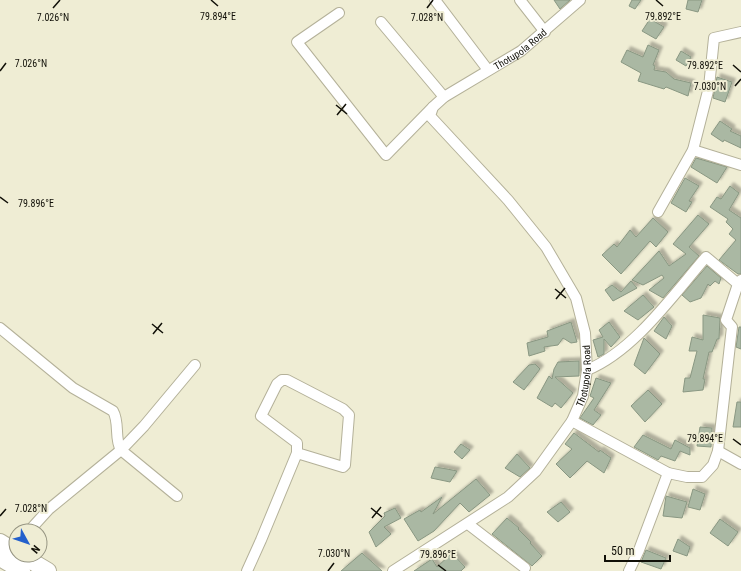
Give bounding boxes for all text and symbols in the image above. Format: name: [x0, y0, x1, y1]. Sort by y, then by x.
text: 79.894°E: [200, 11, 236, 22]
text: 79.892°E: [645, 11, 681, 22]
text: 7.026°N: [37, 12, 69, 23]
text: 7.028°N: [411, 12, 443, 23]
street label: Thotupola Road: [492, 26, 548, 72]
text: 7.026°N: [15, 58, 47, 69]
text: 79.892°E: [687, 60, 723, 71]
text: 7.030°N: [694, 81, 726, 92]
text: 79.896°E: [18, 198, 54, 209]
street label: Thotupola Road: [574, 345, 593, 408]
text: 79.894°E: [687, 433, 723, 444]
text: 7.028°N: [15, 503, 47, 514]
north arrow: [8, 523, 48, 563]
scale bar: [605, 537, 670, 563]
text: N: [28, 542, 42, 556]
text: 50 m: [611, 544, 635, 558]
text: 7.030°N: [318, 548, 350, 559]
text: 79.896°E: [420, 549, 456, 560]

